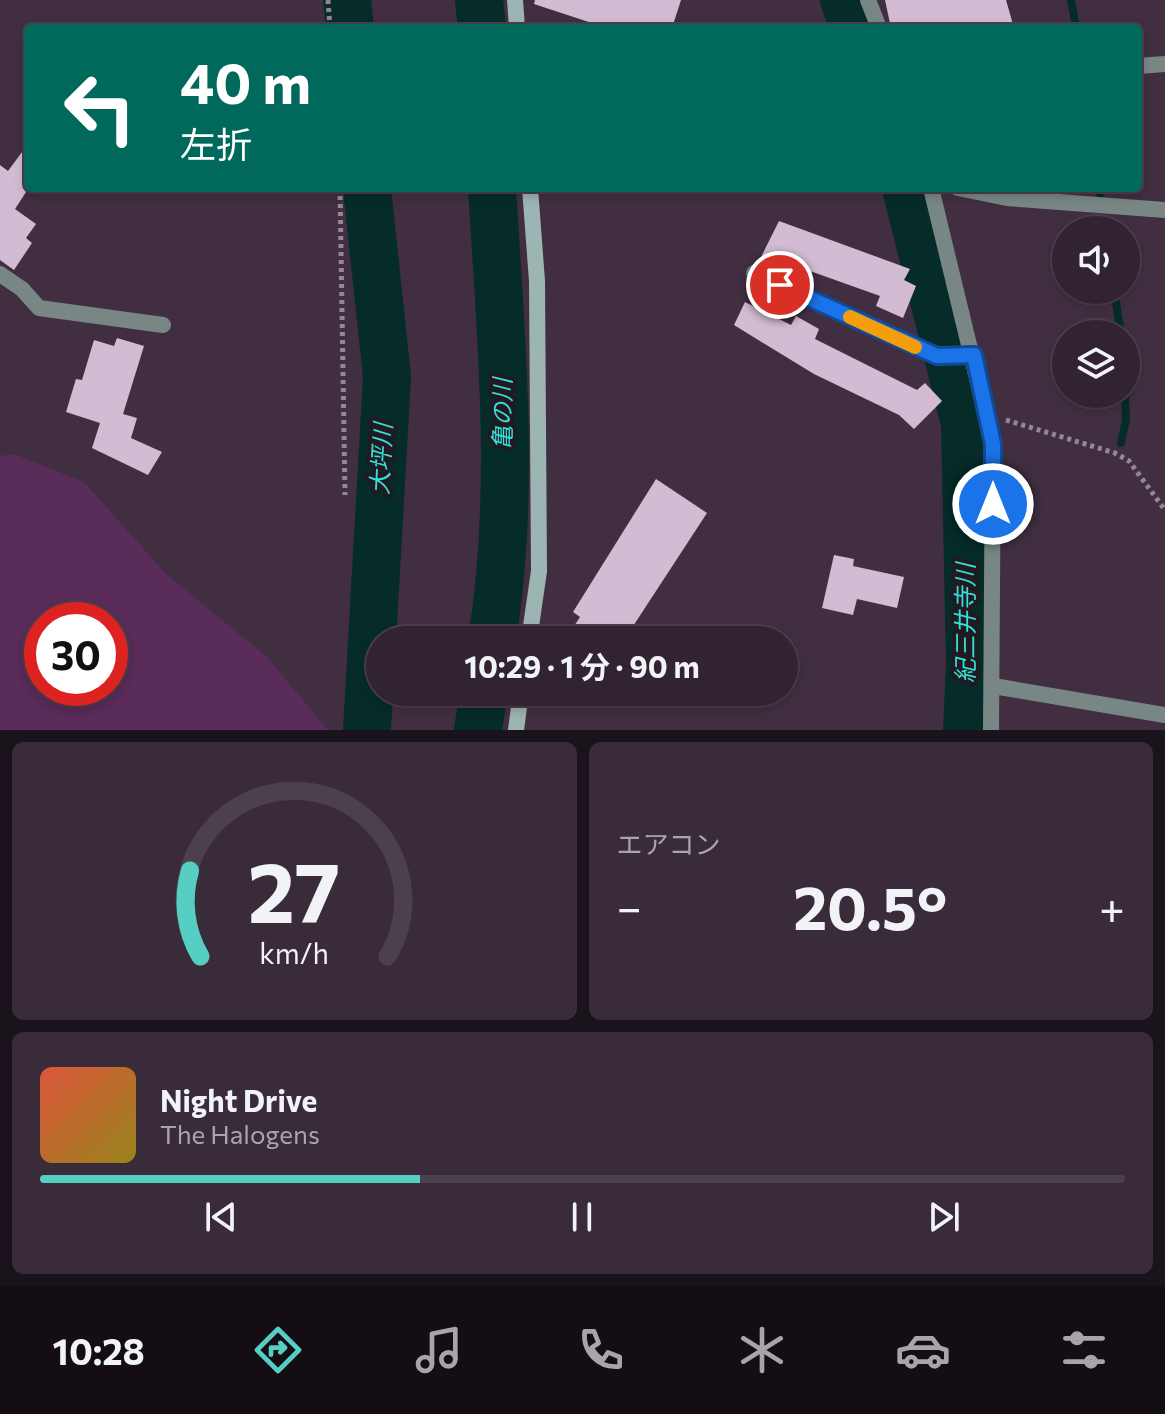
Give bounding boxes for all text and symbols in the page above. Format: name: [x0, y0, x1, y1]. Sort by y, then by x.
text: 40 m: [180, 47, 311, 116]
icon: left: [48, 56, 152, 160]
text: 左折: [180, 121, 252, 165]
map controls: [1052, 216, 1140, 408]
button: sound: [1052, 216, 1140, 304]
pin: [746, 251, 814, 319]
icon: arrive: [758, 263, 802, 307]
button: layers: [1052, 320, 1140, 408]
water label: 亀の川: [487, 375, 516, 450]
water label: 大坪川: [364, 419, 397, 496]
position arrow: [951, 462, 1035, 546]
water label: 紀三井寺川: [950, 560, 979, 683]
speed limit sign: 30: [24, 602, 128, 706]
text: 10:29 · 1 分 · 90 m: [464, 647, 700, 684]
text: エアコン: [617, 828, 721, 859]
text: 27: [248, 838, 341, 940]
text: 20.5°: [793, 869, 947, 942]
text: −: [617, 879, 642, 933]
text: +: [1099, 879, 1125, 933]
text: km/h: [259, 935, 329, 970]
text: Night Drive: [160, 1081, 317, 1118]
text: The Halogens: [160, 1118, 320, 1149]
icon: previous: [199, 1195, 243, 1239]
icon: pause: [560, 1195, 604, 1239]
icon: next: [922, 1195, 966, 1239]
icon: directions: [250, 1322, 306, 1378]
icon: music: [411, 1322, 467, 1378]
icon: phone: [573, 1322, 629, 1378]
icon: climate: [734, 1322, 790, 1378]
icon: car: [895, 1322, 951, 1378]
icon: filters: [1056, 1322, 1112, 1378]
text: 10:28: [53, 1328, 145, 1372]

